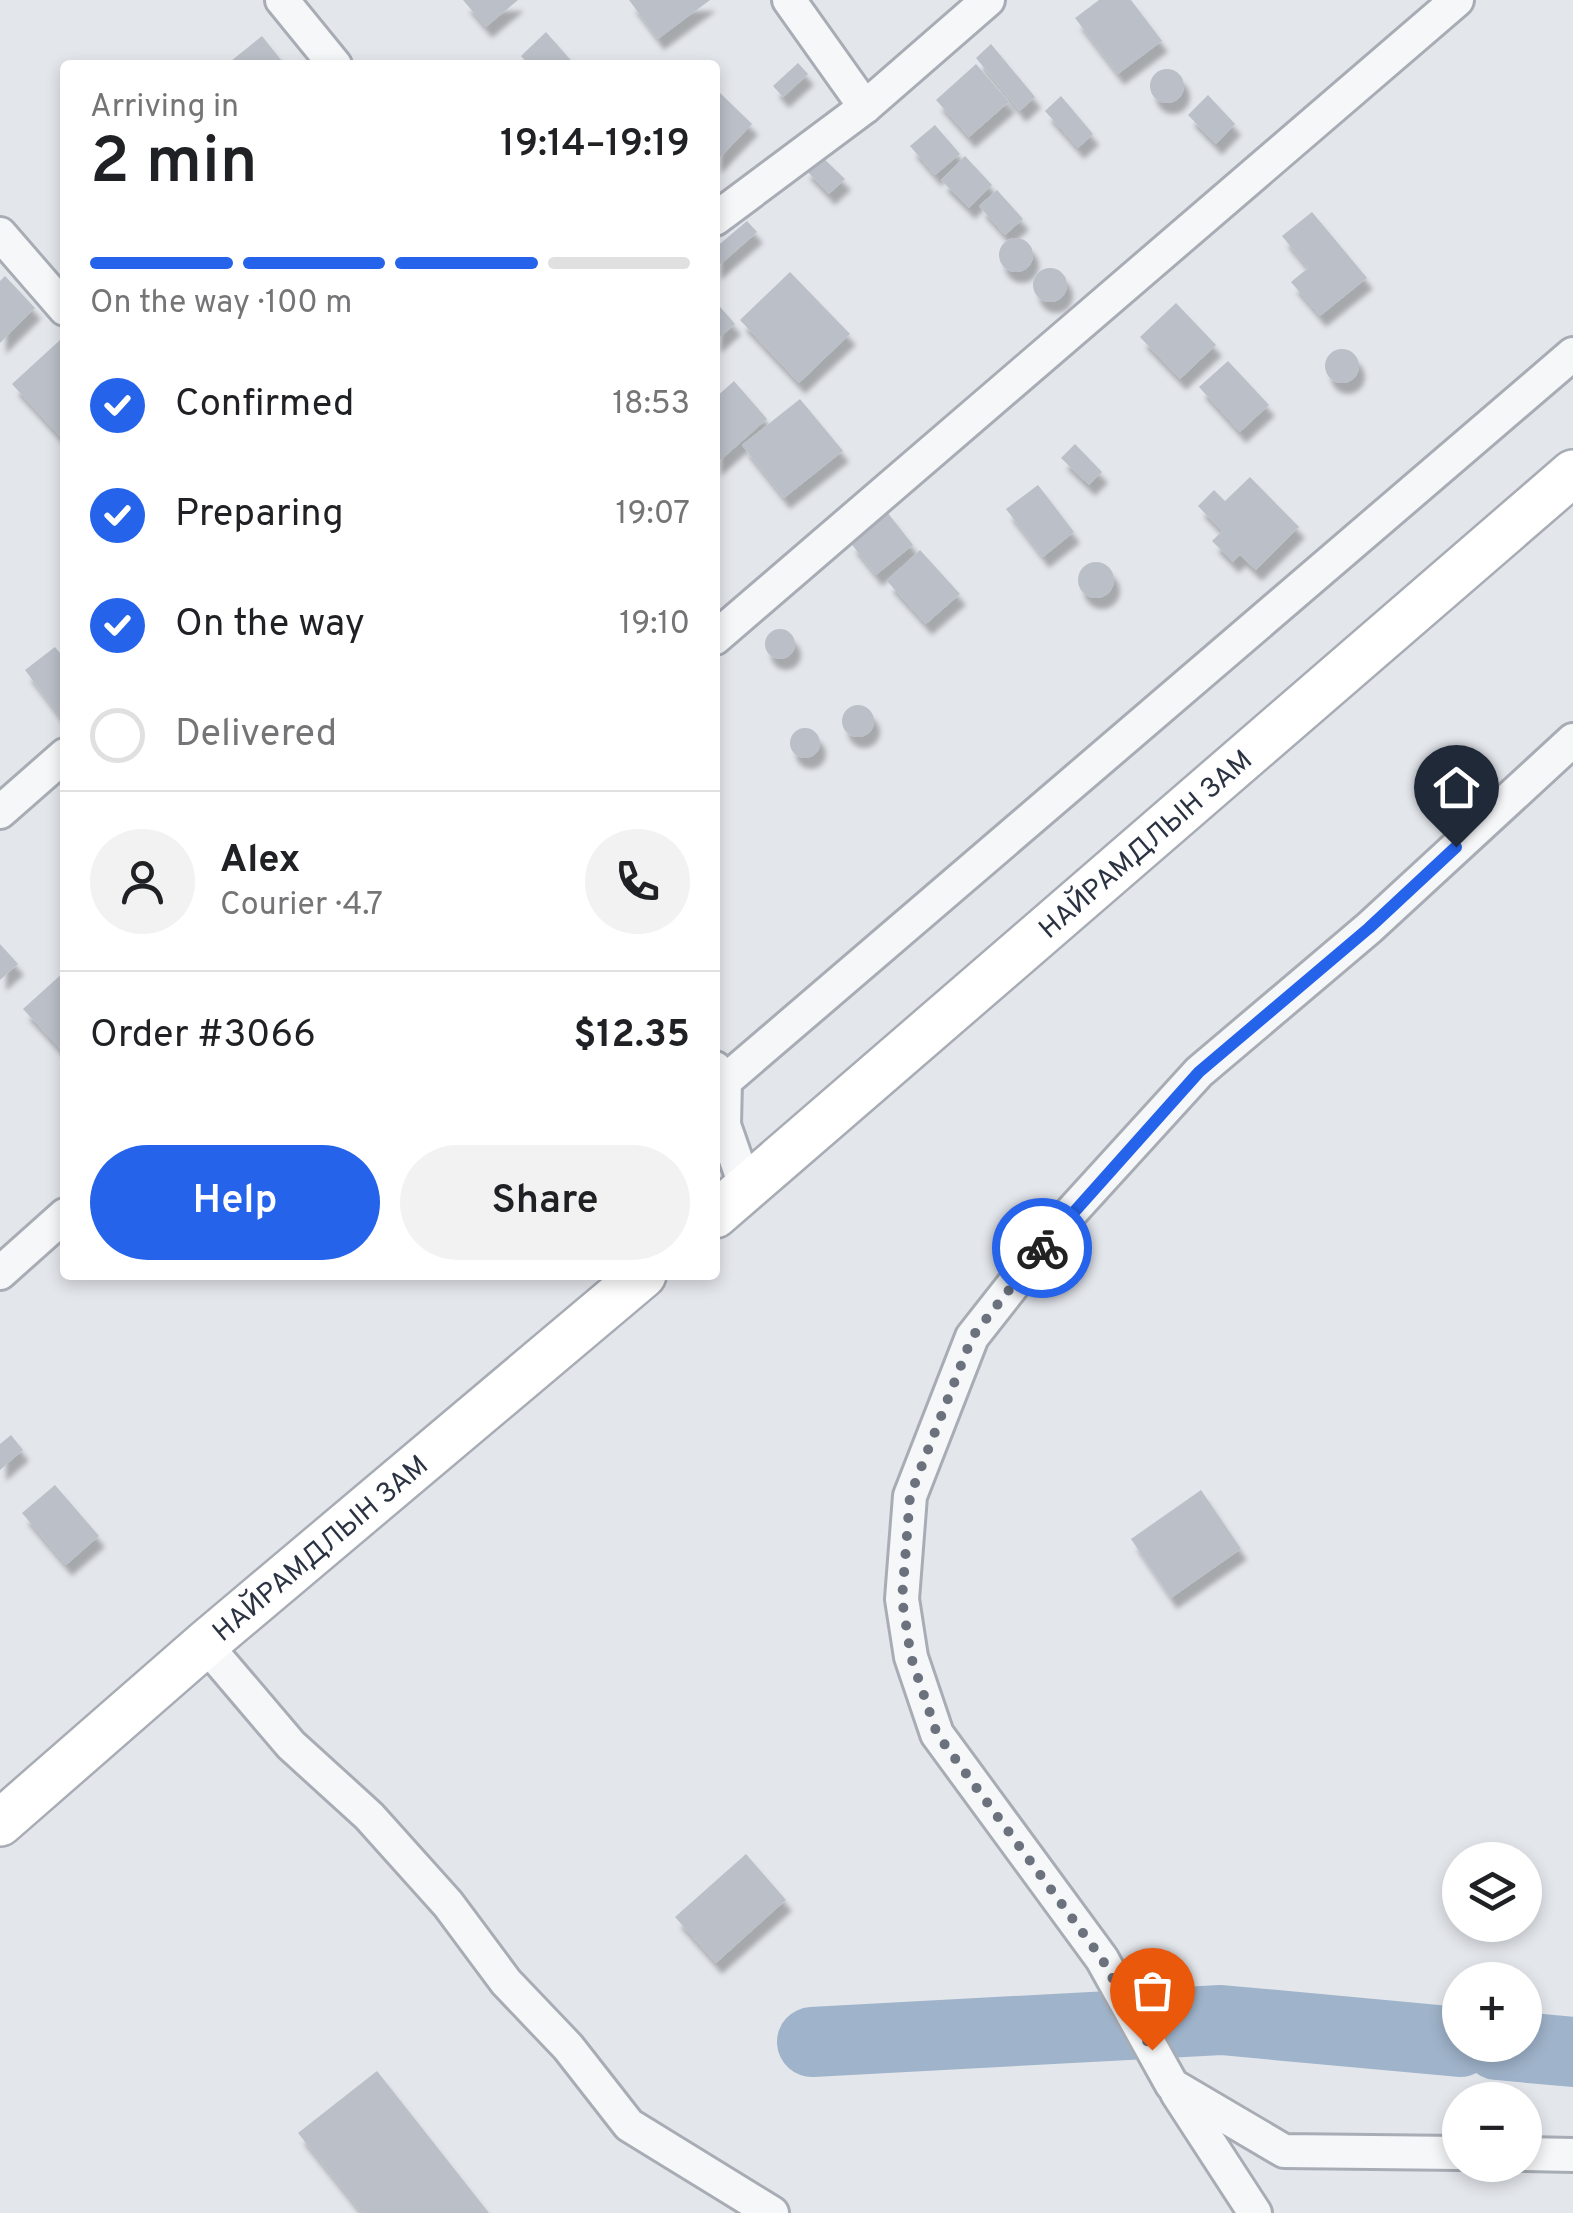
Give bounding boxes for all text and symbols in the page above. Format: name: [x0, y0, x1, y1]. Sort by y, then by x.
text: Arriving in: [90, 88, 239, 128]
text: 19:14–19:19: [500, 121, 690, 170]
text: 2 min: [90, 124, 258, 206]
text: On the way · 100 m: [90, 284, 352, 324]
icon: check: [90, 378, 145, 433]
text: Confirmed: [175, 381, 354, 430]
text: 18:53: [612, 385, 690, 425]
icon: check: [90, 488, 145, 543]
text: Preparing: [175, 491, 344, 540]
text: 19:07: [615, 495, 690, 535]
icon: check: [90, 598, 145, 653]
text: On the way: [175, 601, 365, 650]
text: 19:10: [619, 605, 690, 645]
text: Delivered: [175, 711, 337, 760]
street label: НАЙРАМДЛЫН ЗАМ: [1032, 743, 1261, 948]
pin: [1414, 745, 1499, 848]
icon: home: [1429, 760, 1484, 815]
button: person: [90, 829, 195, 934]
button: phone: [585, 829, 690, 934]
text: Alex: [220, 837, 300, 886]
text: Courier · 4.7: [220, 886, 383, 926]
text: Order #3066: [90, 1012, 316, 1061]
text: $12.35: [573, 1012, 690, 1061]
button: Help: [90, 1145, 380, 1260]
button: Share: [400, 1145, 690, 1260]
courier: [992, 1198, 1092, 1298]
icon: bike: [1015, 1221, 1070, 1276]
street label: НАЙРАМДЛЫН ЗАМ: [206, 1449, 437, 1651]
map controls: [1442, 1842, 1542, 2182]
button: layers: [1442, 1842, 1542, 1942]
pin: [1110, 1948, 1195, 2051]
button: +: [1442, 1962, 1542, 2062]
icon: bag: [1125, 1963, 1180, 2018]
button: −: [1442, 2082, 1542, 2182]

